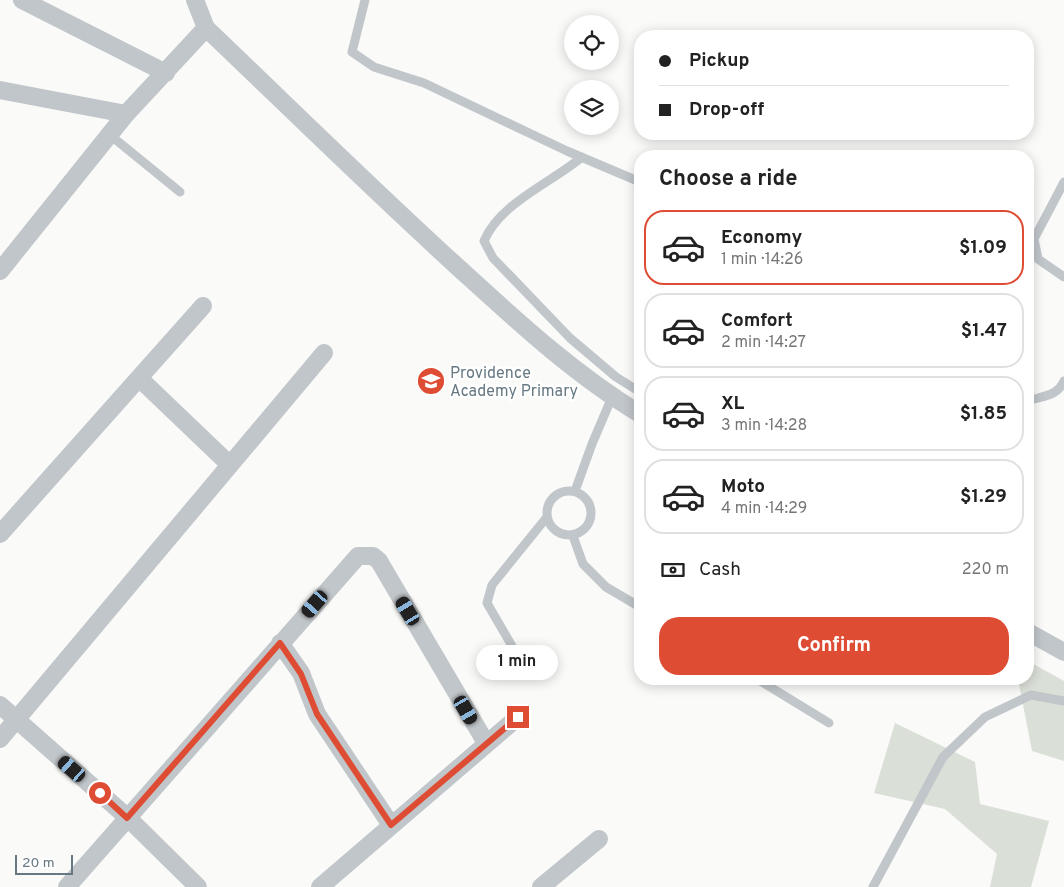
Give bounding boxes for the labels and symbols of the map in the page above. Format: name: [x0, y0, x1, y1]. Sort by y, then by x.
place label: Providence Academy Primary: [450, 364, 578, 402]
school or university icon: Providence Academy Primary: [416, 366, 446, 396]
car: [299, 588, 330, 620]
car: [393, 594, 422, 628]
callout: 1 min: [477, 644, 559, 680]
car: [452, 693, 479, 727]
route end: [507, 706, 529, 728]
car: [55, 753, 88, 785]
route start: [89, 782, 111, 804]
scale bar: [15, 852, 72, 875]

